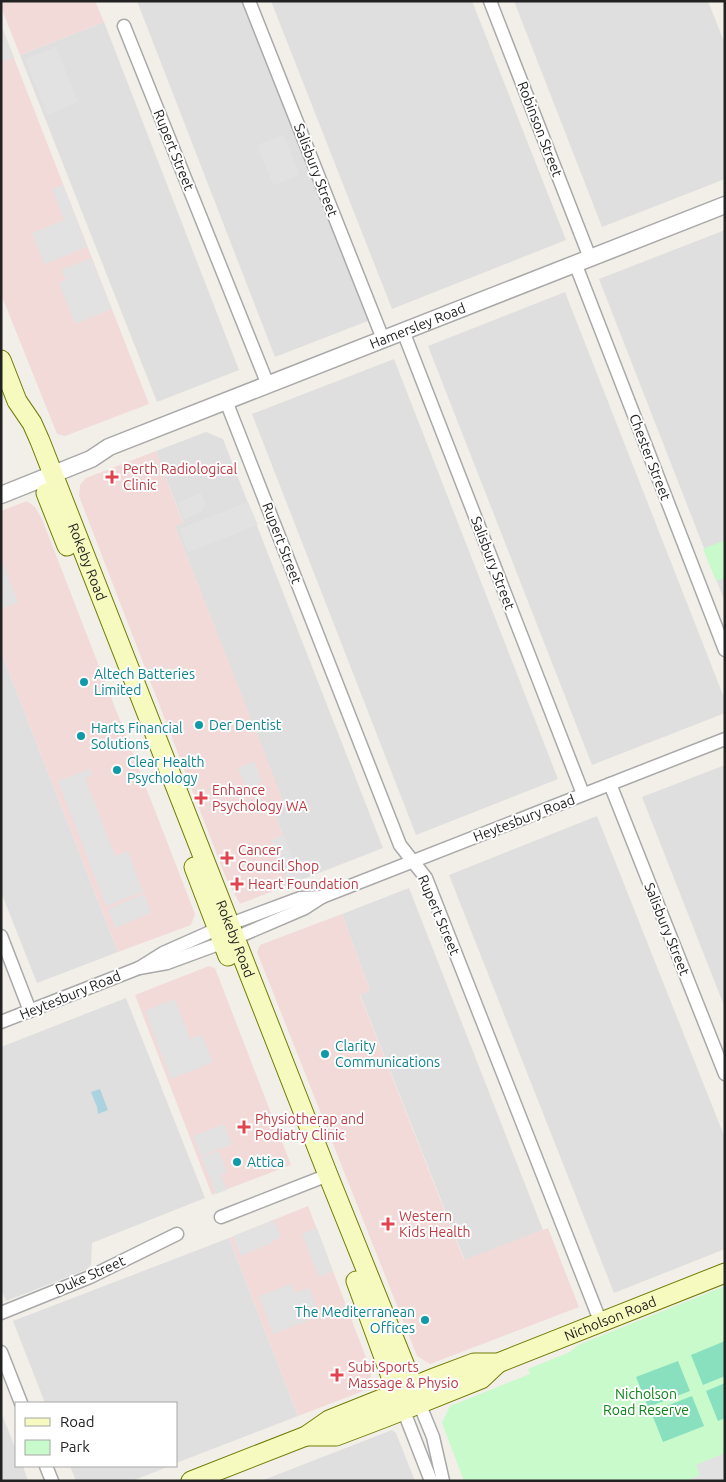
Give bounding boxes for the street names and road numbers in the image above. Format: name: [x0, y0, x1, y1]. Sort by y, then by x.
street label: Robinson Street: [514, 79, 566, 179]
street label: Rupert Street: [151, 107, 198, 193]
street label: Salisbury Street: [291, 121, 341, 219]
street label: Hamersley Road: [367, 300, 468, 352]
street label: Chester Street: [626, 412, 674, 503]
street label: Rupert Street: [259, 500, 305, 586]
street label: Salisbury Street: [468, 514, 518, 612]
street label: Rokeby Road: [65, 521, 110, 603]
street label: Heytesbury Road: [471, 791, 577, 845]
street label: Rupert Street: [415, 872, 463, 958]
street label: Salisbury Street: [641, 880, 693, 978]
street label: Rokeby Road: [213, 898, 258, 980]
street label: Heytesbury Road: [17, 967, 123, 1023]
street label: Duke Street: [53, 1252, 128, 1298]
street label: Nicholson Road: [562, 1293, 659, 1344]

